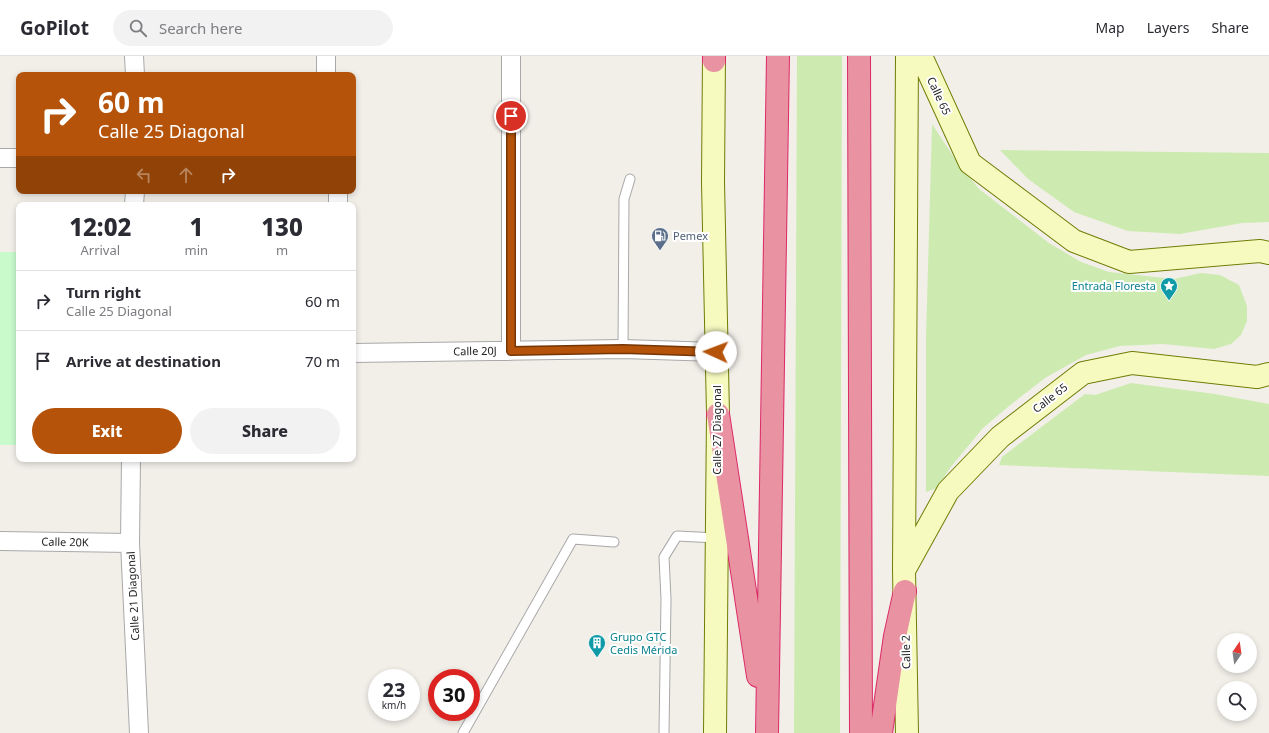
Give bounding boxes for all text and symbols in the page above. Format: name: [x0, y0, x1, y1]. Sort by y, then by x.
search box: [113, 10, 393, 46]
text: GoPilot: [20, 15, 89, 41]
icon: search: [127, 17, 149, 39]
text: Search here: [159, 18, 242, 38]
text: Map: [1096, 18, 1125, 37]
text: Layers: [1147, 18, 1189, 37]
text: Share: [1211, 18, 1249, 37]
street label: Calle 65: [924, 74, 955, 117]
text: 60 m: [98, 83, 165, 121]
icon: right: [32, 88, 84, 140]
pin: [494, 99, 528, 133]
icon: arrive: [500, 105, 522, 127]
text: Calle 25 Diagonal: [98, 119, 245, 143]
icon: left: [133, 164, 155, 186]
icon: ahead: [175, 164, 197, 186]
icon: right: [217, 164, 239, 186]
text: 12:02: [69, 210, 131, 243]
text: 1: [189, 210, 203, 243]
text: 130: [261, 210, 303, 243]
fuel station icon: Pemex: [650, 226, 670, 251]
place label: Pemex: [673, 228, 708, 243]
text: Arrival: [80, 241, 120, 259]
text: min: [185, 241, 208, 259]
text: m: [276, 241, 288, 259]
place icon: Entrada Floresta: [1159, 276, 1179, 301]
place label: Entrada Floresta: [1072, 278, 1156, 293]
text: Turn right: [66, 282, 141, 302]
icon: right: [32, 290, 54, 312]
text: 60 m: [305, 291, 340, 311]
text: Calle 25 Diagonal: [66, 302, 172, 320]
position arrow: [695, 331, 737, 373]
street label: Calle 20J: [453, 343, 497, 358]
icon: arrive: [32, 350, 54, 372]
text: Arrive at destination: [66, 351, 221, 371]
text: 70 m: [305, 351, 340, 371]
street label: Calle 65: [1029, 379, 1070, 416]
street label: Calle 27 Diagonal: [709, 385, 724, 475]
button: Exit: [32, 408, 182, 454]
button: Share: [190, 408, 340, 454]
street label: Calle 20K: [41, 534, 89, 549]
street label: Calle 21 Diagonal: [123, 551, 142, 641]
place label: Grupo GTC Cedis Mérida: [610, 629, 677, 657]
building icon: Grupo GTC Cedis Mérida: [587, 633, 607, 658]
north arrow: [1217, 633, 1257, 673]
map controls: [1217, 633, 1257, 721]
street label: Calle 2: [898, 635, 913, 669]
speed limit sign: 30: [428, 669, 480, 721]
text: 23: [383, 676, 405, 703]
button: search: [1217, 681, 1257, 721]
text: km/h: [382, 698, 406, 712]

